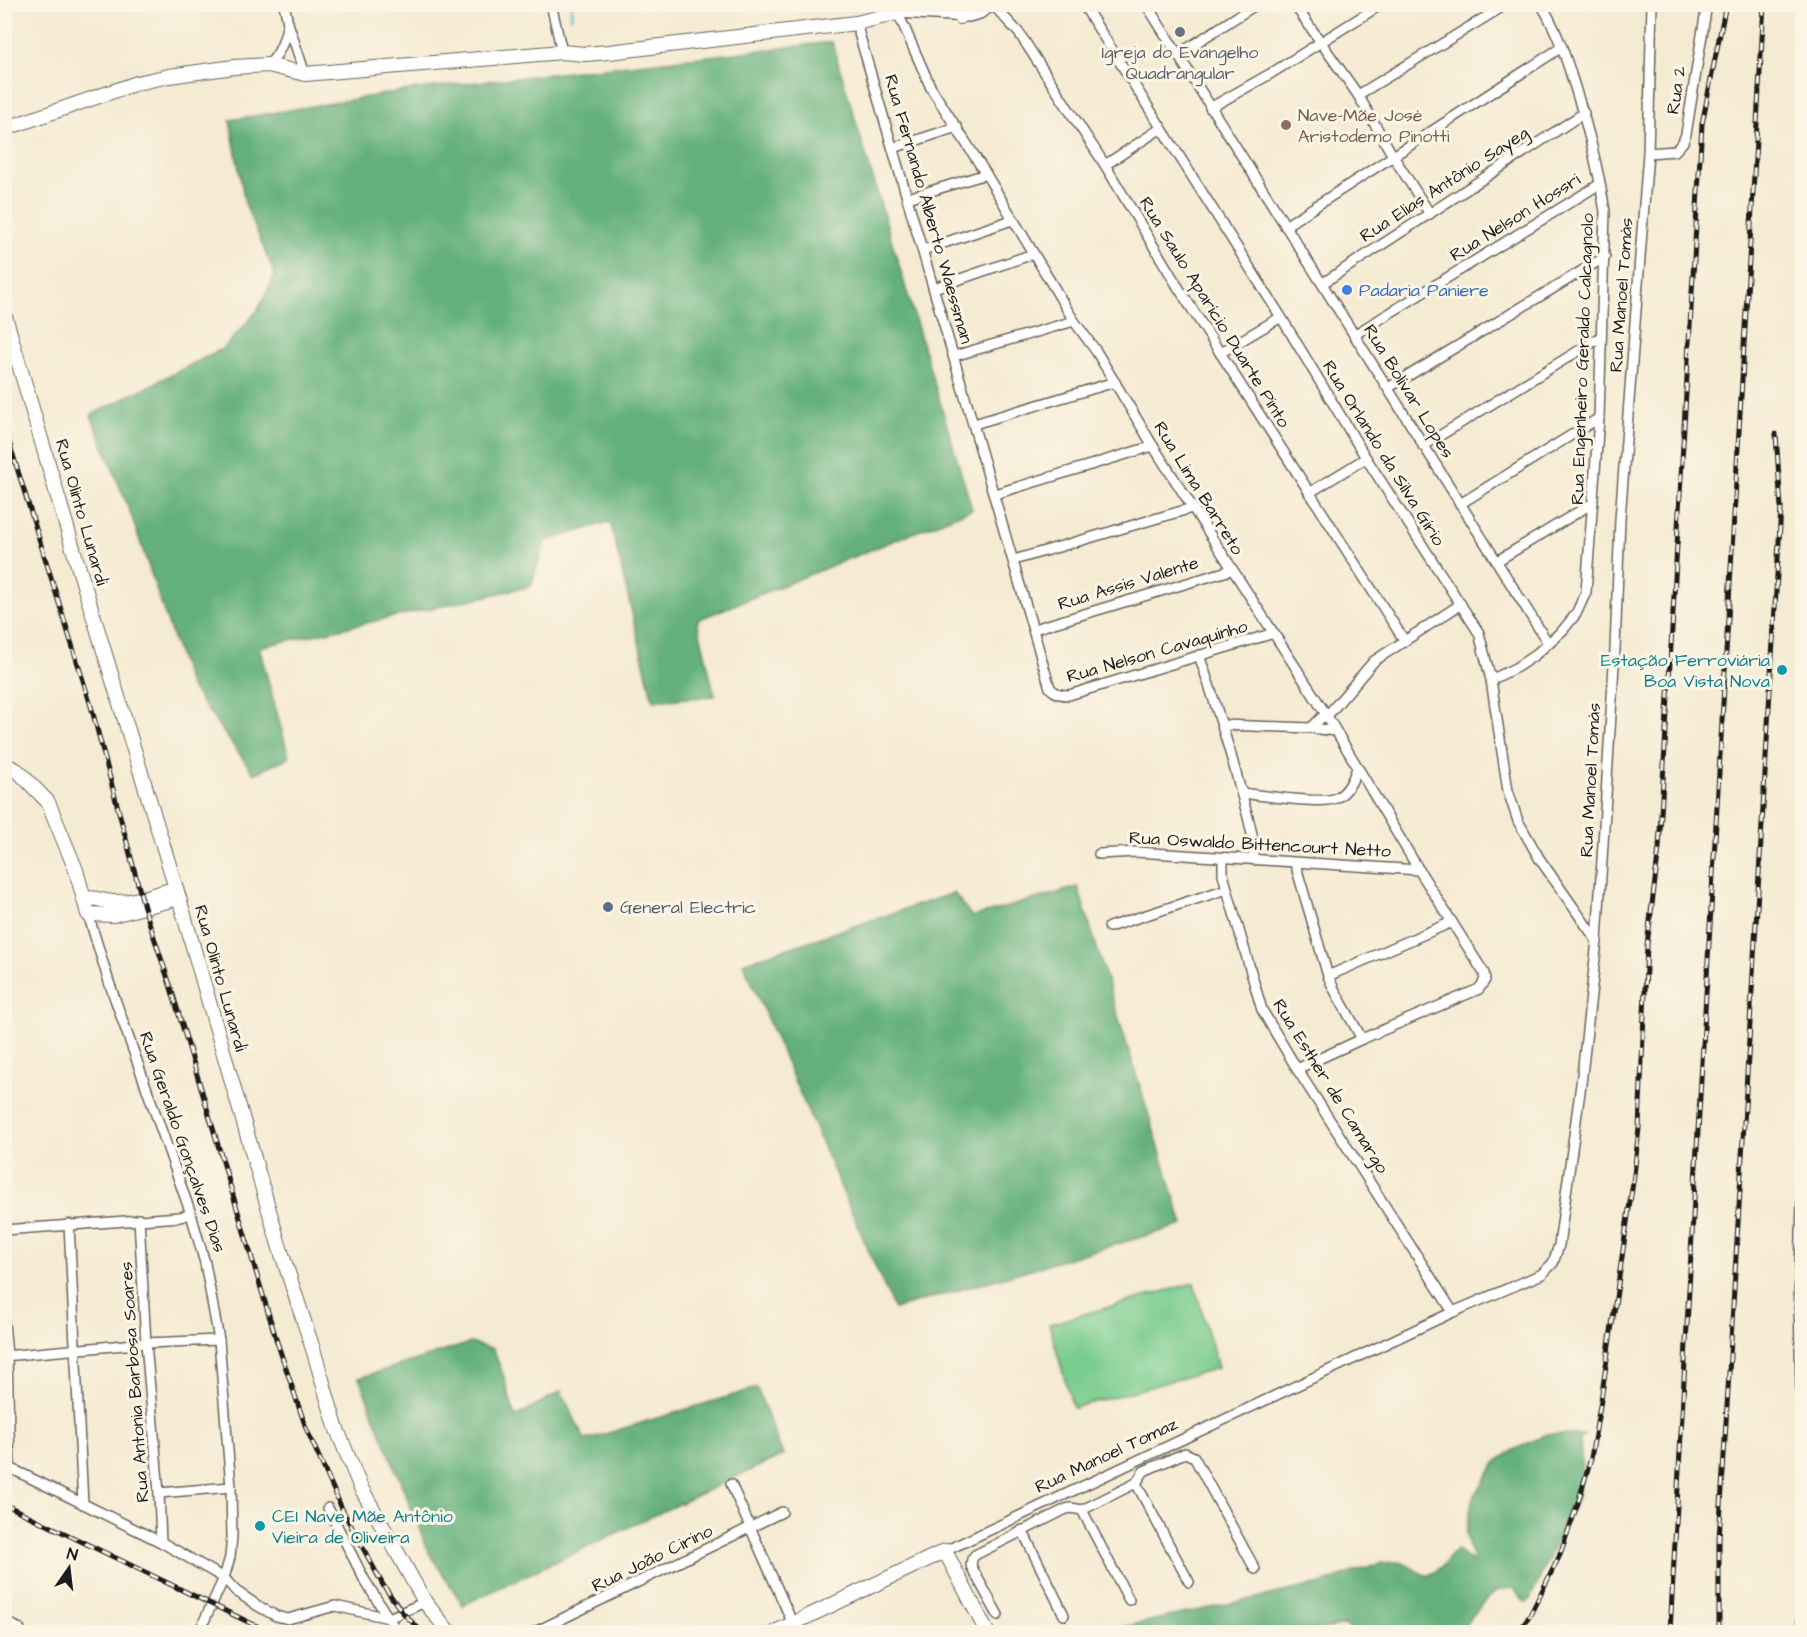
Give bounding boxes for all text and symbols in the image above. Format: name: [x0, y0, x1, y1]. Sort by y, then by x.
marker: Igreja do Evangelho Quadrangular: [1173, 25, 1187, 39]
place label: Igreja do Evangelho Quadrangular: [1102, 40, 1258, 87]
street label: Rua 2: [1660, 63, 1693, 116]
street label: Rua Fernando Alberto Waessman: [878, 72, 979, 347]
place label: Nave-Mãe José Aristodemo Pinotti: [1298, 103, 1450, 149]
marker: Nave-Mãe José Aristodemo Pinotti: [1279, 118, 1293, 132]
street label: Rua Elias Antônio Sayeg: [1355, 120, 1534, 249]
street label: Rua Nelson Hossri: [1445, 167, 1585, 268]
street label: Rua Saulo Aparício Duarte Pinto: [1133, 192, 1296, 432]
street label: Rua Engenheiro Geraldo Calcagnolo: [1565, 213, 1601, 505]
street label: Rua Manoel Tomás: [1604, 217, 1639, 373]
place label: Padaria Paniere: [1359, 278, 1489, 303]
marker: Padaria Paniere: [1340, 283, 1354, 297]
street label: Rua Bolívar Lopes: [1357, 319, 1460, 463]
street label: Rua Orlando da Silva Gírio: [1316, 356, 1451, 551]
street label: Rua Lima Barreto: [1147, 417, 1250, 560]
street label: Rua Olinto Lunardi: [49, 436, 114, 589]
street label: Rua Assis Valente: [1055, 550, 1202, 617]
street label: Rua Nelson Cavaquinho: [1064, 614, 1251, 689]
place label: Estação Ferroviária Boa Vista Nova: [1601, 648, 1770, 694]
marker: Estação Ferroviária Boa Vista Nova: [1775, 663, 1789, 677]
street label: Rua Manoel Tomás: [1574, 702, 1607, 858]
street label: Rua Oswaldo Bittencourt Netto: [1128, 825, 1392, 864]
place label: General Electric: [620, 895, 756, 920]
marker: General Electric: [601, 900, 615, 914]
street label: Rua Olinto Lunardi: [188, 902, 253, 1055]
street label: Rua Esther de Camargo: [1266, 994, 1395, 1179]
street label: Rua Geraldo Gonçalves Dias: [133, 1028, 232, 1256]
street label: Rua Antonia Barbosa Soares: [114, 1261, 155, 1503]
street label: Rua Manoel Tomaz: [1031, 1411, 1182, 1499]
place label: CEI Nave Mãe Antônio Vieira de Oliveira: [272, 1504, 453, 1550]
street label: Rua João Cirino: [588, 1518, 717, 1599]
marker: CEI Nave Mãe Antônio Vieira de Oliveira: [253, 1519, 267, 1533]
north arrow: [39, 1538, 99, 1598]
text: N: [65, 1543, 80, 1566]

